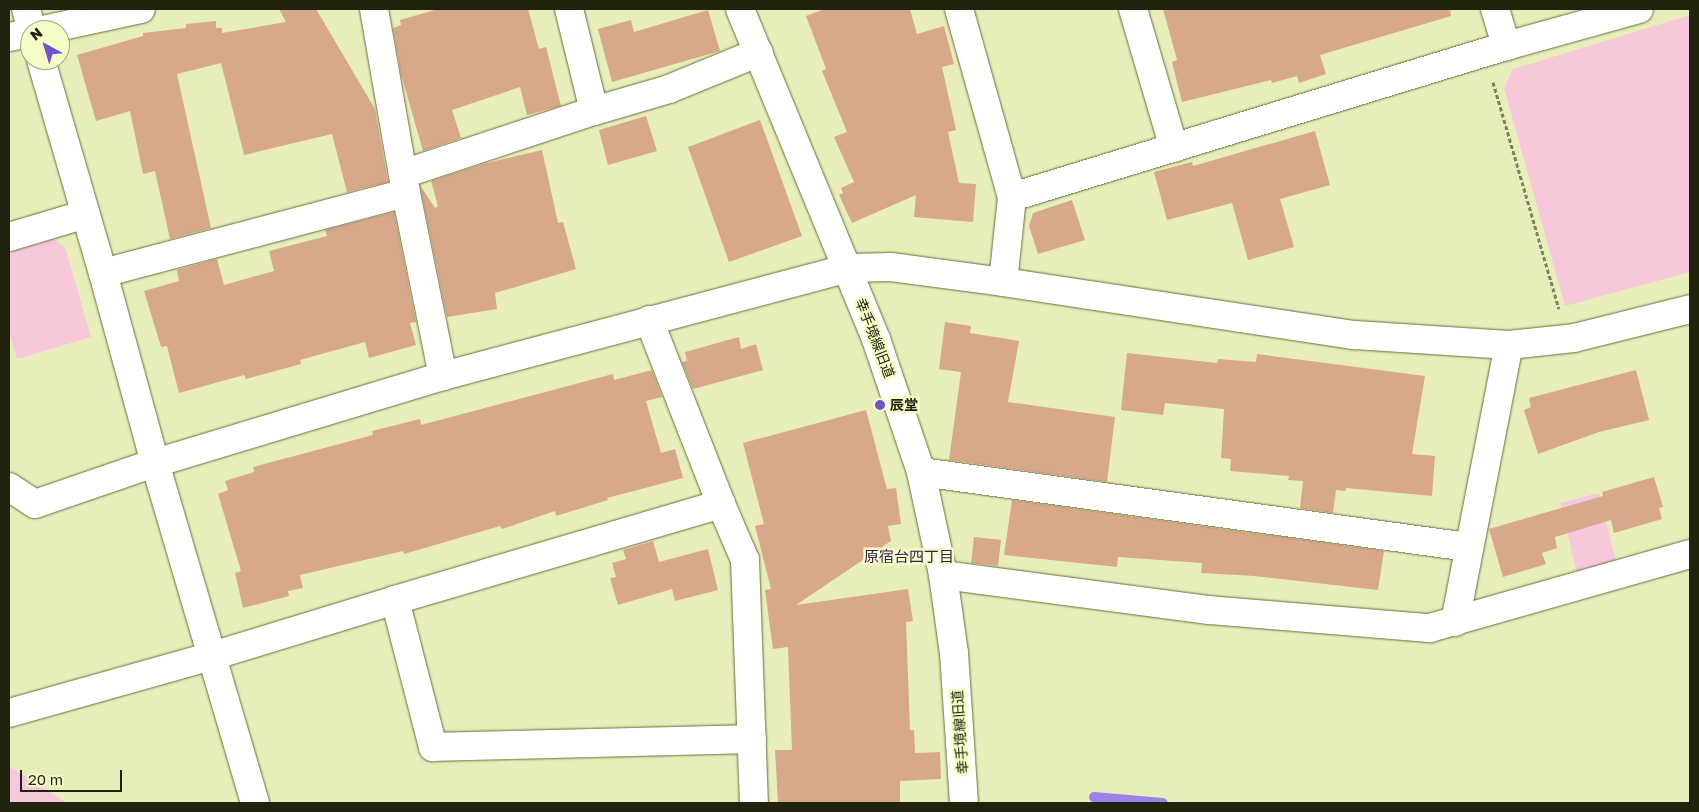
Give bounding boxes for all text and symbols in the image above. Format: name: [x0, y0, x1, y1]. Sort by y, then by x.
north arrow: [20, 20, 70, 70]
text: N: [26, 24, 45, 44]
street label: 幸手境線旧道: [852, 296, 898, 380]
place label: 辰堂: [890, 397, 918, 413]
marker: 辰堂: [874, 399, 886, 411]
district label: 原宿台四丁目: [864, 548, 954, 566]
street label: 幸手境線旧道: [949, 690, 971, 774]
scale bar: [22, 760, 125, 792]
text: 20 m: [28, 770, 63, 788]

